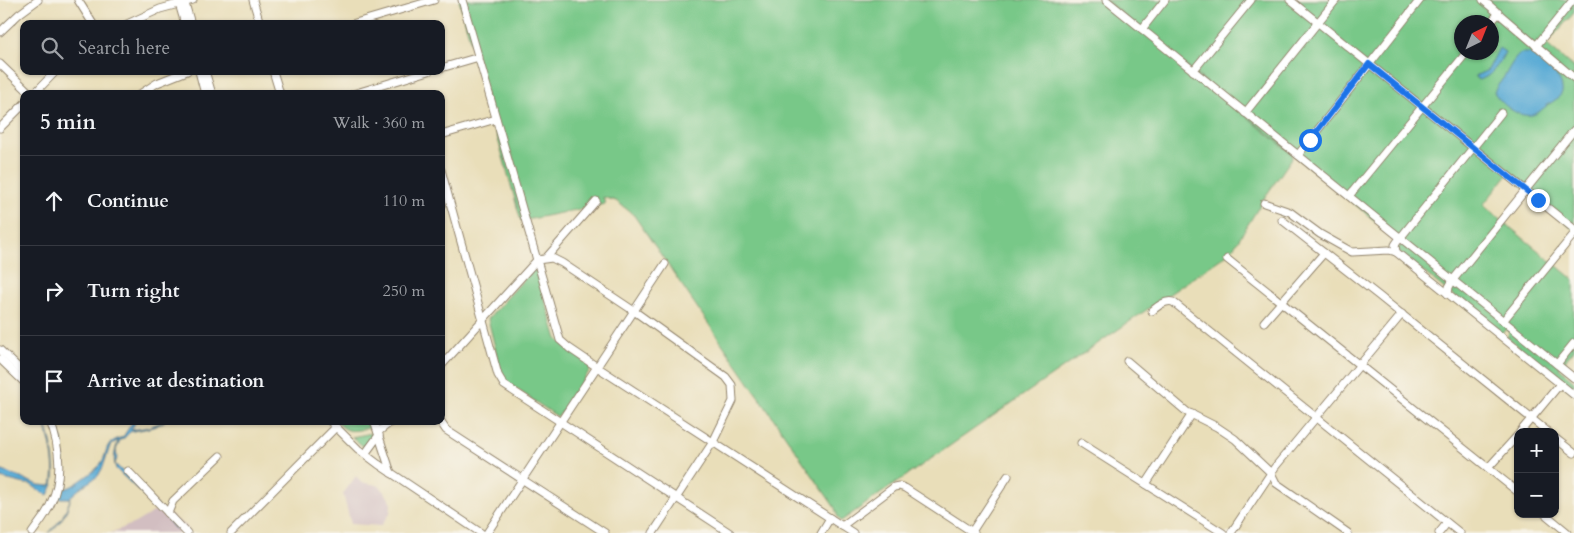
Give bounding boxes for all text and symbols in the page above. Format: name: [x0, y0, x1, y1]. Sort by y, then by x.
north arrow: [1454, 15, 1499, 60]
search box: [20, 20, 445, 75]
icon: search: [38, 34, 66, 62]
text: Search here: [78, 35, 170, 61]
text: 5 min: [40, 108, 96, 137]
text: Walk · 360 m: [333, 112, 425, 134]
route start: [1299, 129, 1322, 152]
icon: ahead: [40, 187, 68, 215]
text: Continue: [87, 188, 169, 214]
route end: [1527, 189, 1550, 212]
text: 110 m: [383, 190, 425, 212]
icon: right: [40, 277, 68, 305]
text: Turn right: [87, 278, 179, 304]
text: 250 m: [383, 280, 425, 302]
icon: arrive: [40, 367, 68, 395]
text: Arrive at destination: [87, 368, 264, 394]
map controls: [1514, 428, 1559, 518]
button: +: [1514, 428, 1559, 473]
button: −: [1514, 473, 1559, 518]

